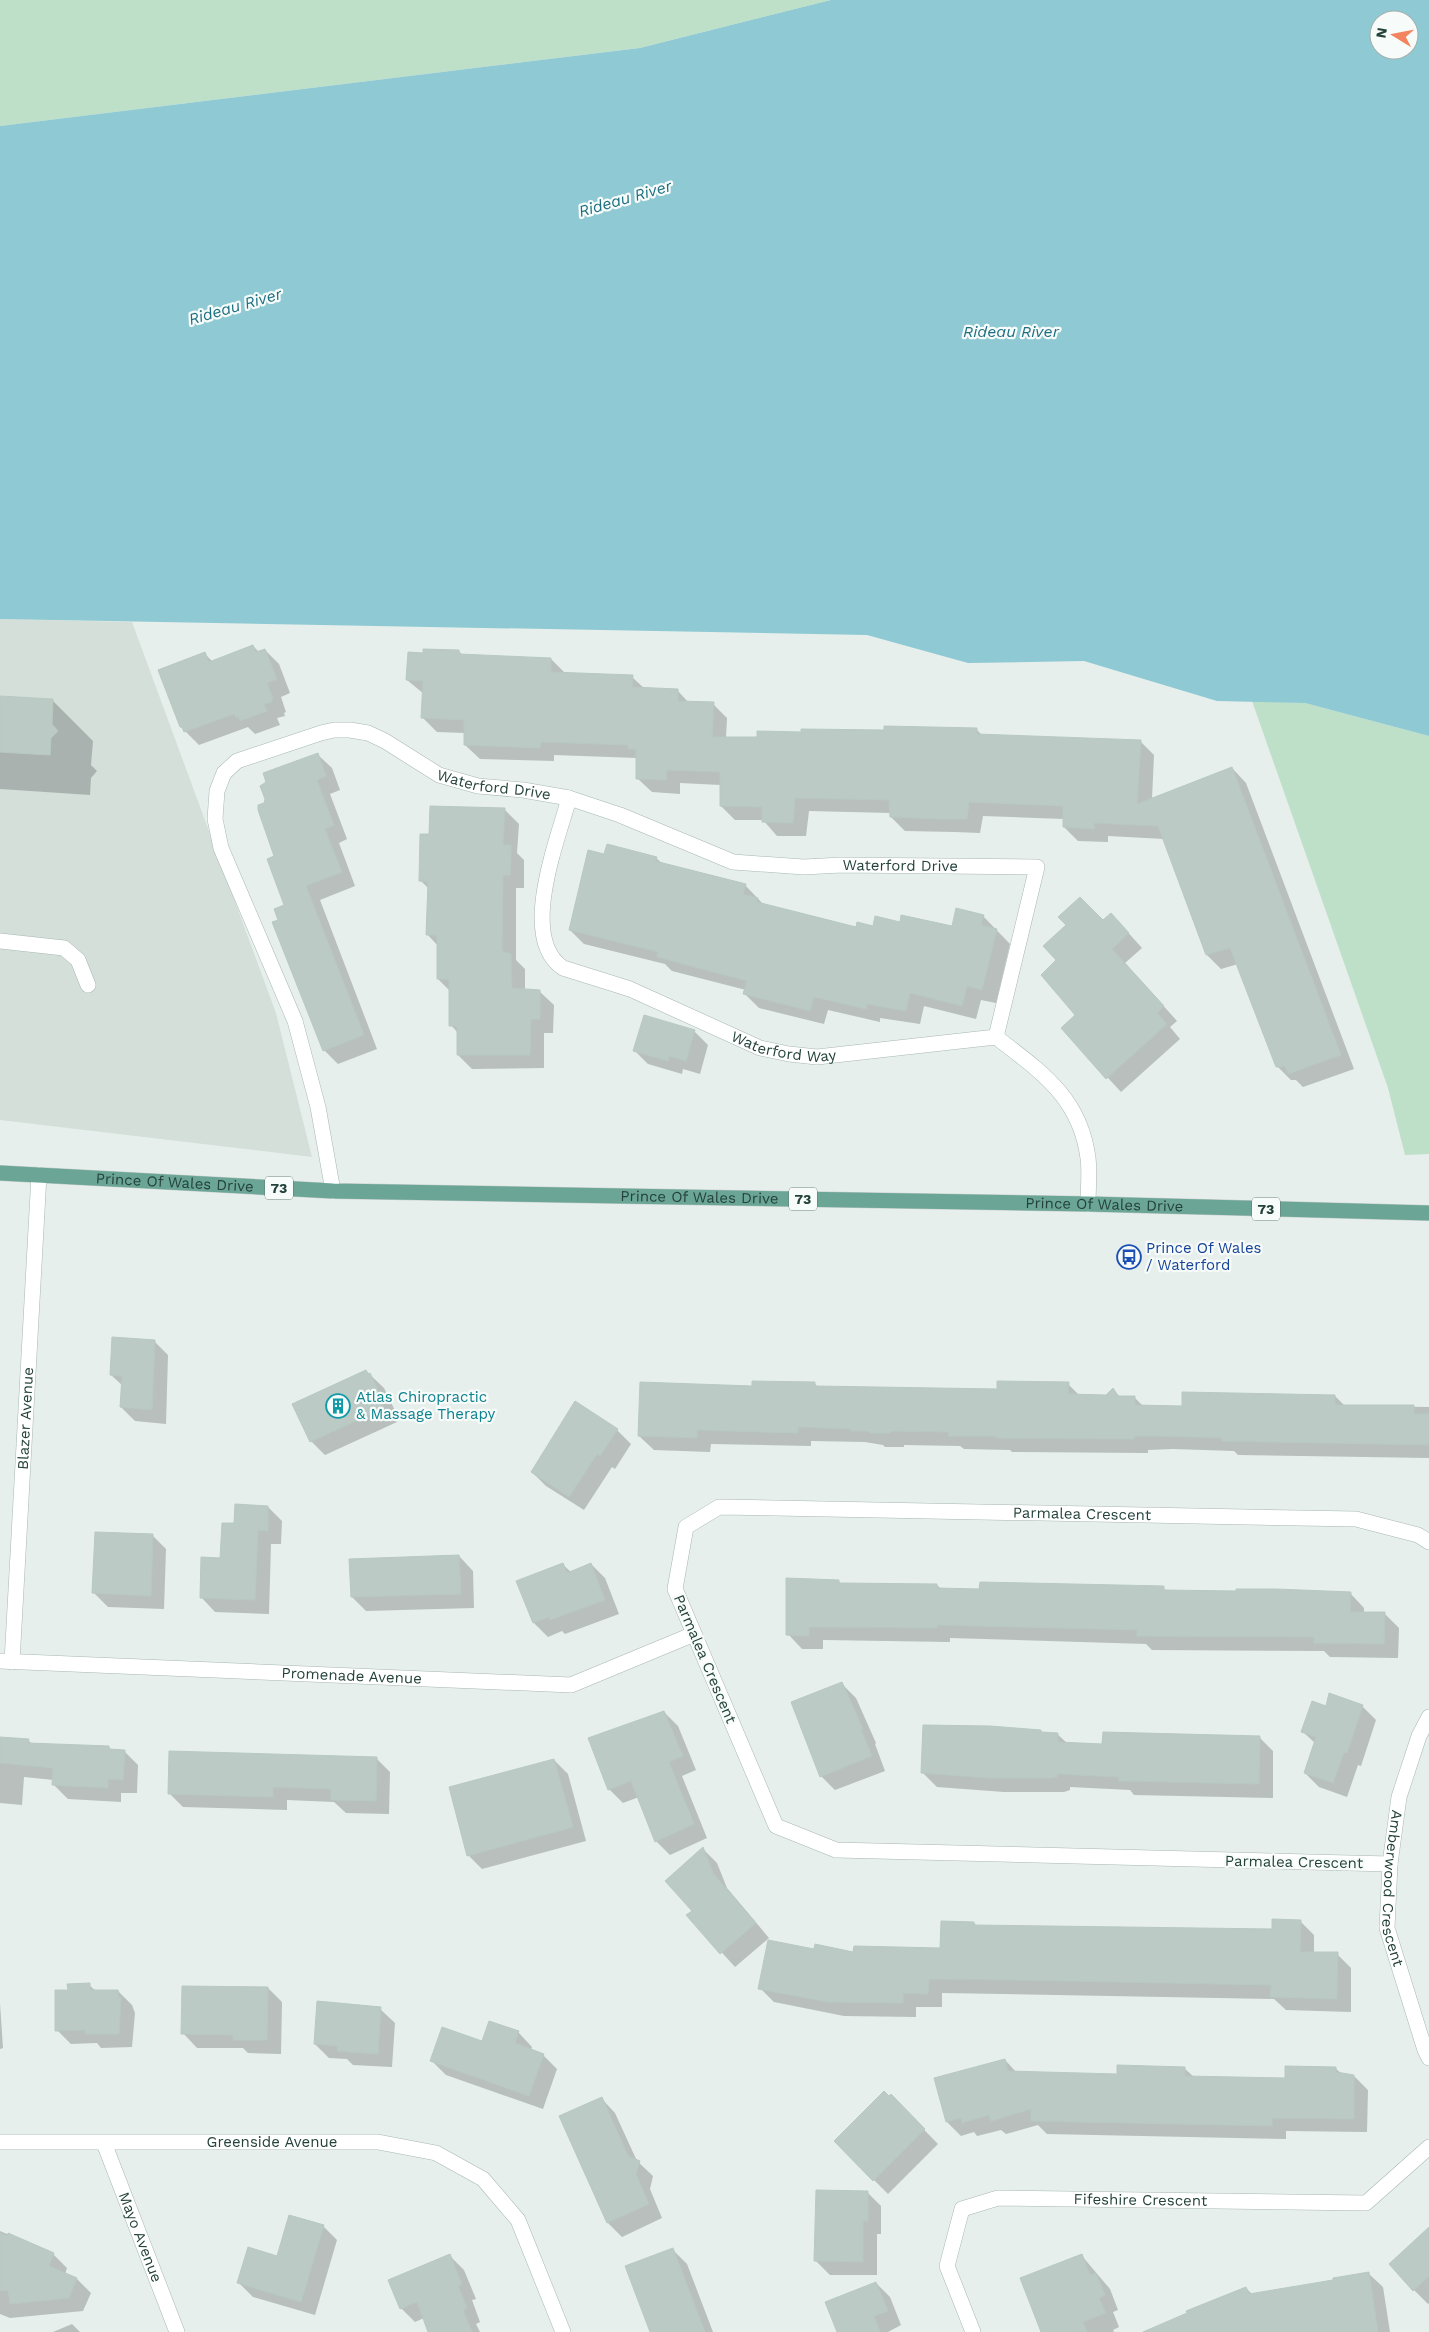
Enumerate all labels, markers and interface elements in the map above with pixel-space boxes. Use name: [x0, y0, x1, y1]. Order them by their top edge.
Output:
north arrow: [1369, 10, 1419, 60]
text: N: [1372, 26, 1390, 39]
water label: Rideau River: [576, 176, 675, 221]
water label: Rideau River: [186, 284, 285, 329]
water label: Rideau River: [963, 322, 1060, 341]
street label: Waterford Drive: [435, 766, 552, 804]
street label: Waterford Drive: [842, 856, 958, 875]
street label: Waterford Way: [728, 1027, 837, 1066]
street label: Prince Of Wales Drive: [95, 1169, 254, 1196]
road number: 73: [265, 1176, 293, 1200]
street label: Prince Of Wales Drive: [620, 1187, 779, 1208]
road number: 73: [789, 1188, 817, 1210]
street label: Prince Of Wales Drive: [1025, 1194, 1184, 1216]
road number: 73: [1252, 1198, 1280, 1220]
place label: Prince Of Wales / Waterford: [1146, 1239, 1262, 1274]
bus stop icon: Prince Of Wales / Waterford: [1116, 1244, 1142, 1270]
street label: Blazer Avenue: [14, 1367, 37, 1470]
place label: Atlas Chiropractic & Massage Therapy: [356, 1388, 496, 1423]
building icon: Atlas Chiropractic & Massage Therapy: [325, 1393, 351, 1419]
street label: Parmalea Crescent: [1013, 1504, 1152, 1524]
street label: Parmalea Crescent: [670, 1592, 741, 1727]
street label: Promenade Avenue: [281, 1664, 422, 1688]
street label: Amberwood Crescent: [1378, 1809, 1408, 1969]
street label: Parmalea Crescent: [1225, 1852, 1364, 1872]
street label: Greenside Avenue: [207, 2133, 337, 2151]
street label: Mayo Avenue: [115, 2190, 166, 2285]
street label: Fifeshire Crescent: [1074, 2190, 1208, 2210]

